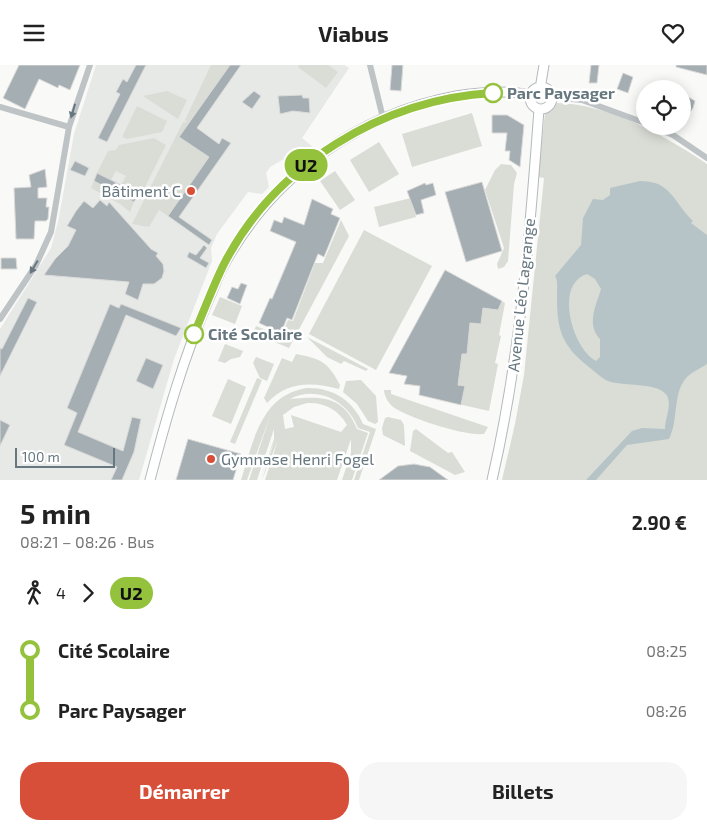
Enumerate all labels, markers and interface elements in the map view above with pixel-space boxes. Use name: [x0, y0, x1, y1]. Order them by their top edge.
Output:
icon: menu: [20, 19, 48, 47]
icon: heart: [659, 19, 687, 47]
text: Viabus: [318, 20, 389, 46]
map controls: [636, 80, 691, 135]
button: locate: [636, 80, 691, 135]
marker: Parc Paysager: [483, 83, 503, 103]
place label: Parc Paysager: [507, 83, 615, 103]
one-way arrow: [69, 103, 77, 118]
line badge: U2: [284, 149, 328, 181]
text: U2: [295, 154, 317, 176]
place label: Bâtiment C: [102, 181, 181, 200]
marker: Bâtiment C: [185, 185, 197, 197]
street label: Avenue Léo Lagrange: [503, 217, 538, 373]
one-way arrow: [29, 261, 38, 274]
marker: Cité Scolaire: [184, 324, 204, 344]
place label: Cité Scolaire: [208, 324, 302, 343]
scale bar: [15, 445, 115, 468]
text: 100 m: [22, 448, 60, 465]
place label: Gymnase Henri Fogel: [221, 449, 374, 468]
marker: Gymnase Henri Fogel: [205, 453, 217, 465]
text: 5 min: [20, 496, 91, 530]
text: 2.90 €: [632, 511, 687, 534]
text: 08:21 – 08:26 · Bus: [20, 532, 154, 551]
icon: walk: [20, 579, 48, 607]
icon: forward: [74, 579, 102, 607]
text: U2: [120, 582, 143, 604]
text: 4: [56, 583, 66, 602]
text: Cité Scolaire: [58, 639, 170, 662]
text: 08:25: [646, 641, 687, 660]
text: Parc Paysager: [58, 699, 186, 722]
text: 08:26: [646, 701, 687, 720]
button: Démarrer: [20, 762, 349, 820]
button: Billets: [359, 762, 687, 820]

